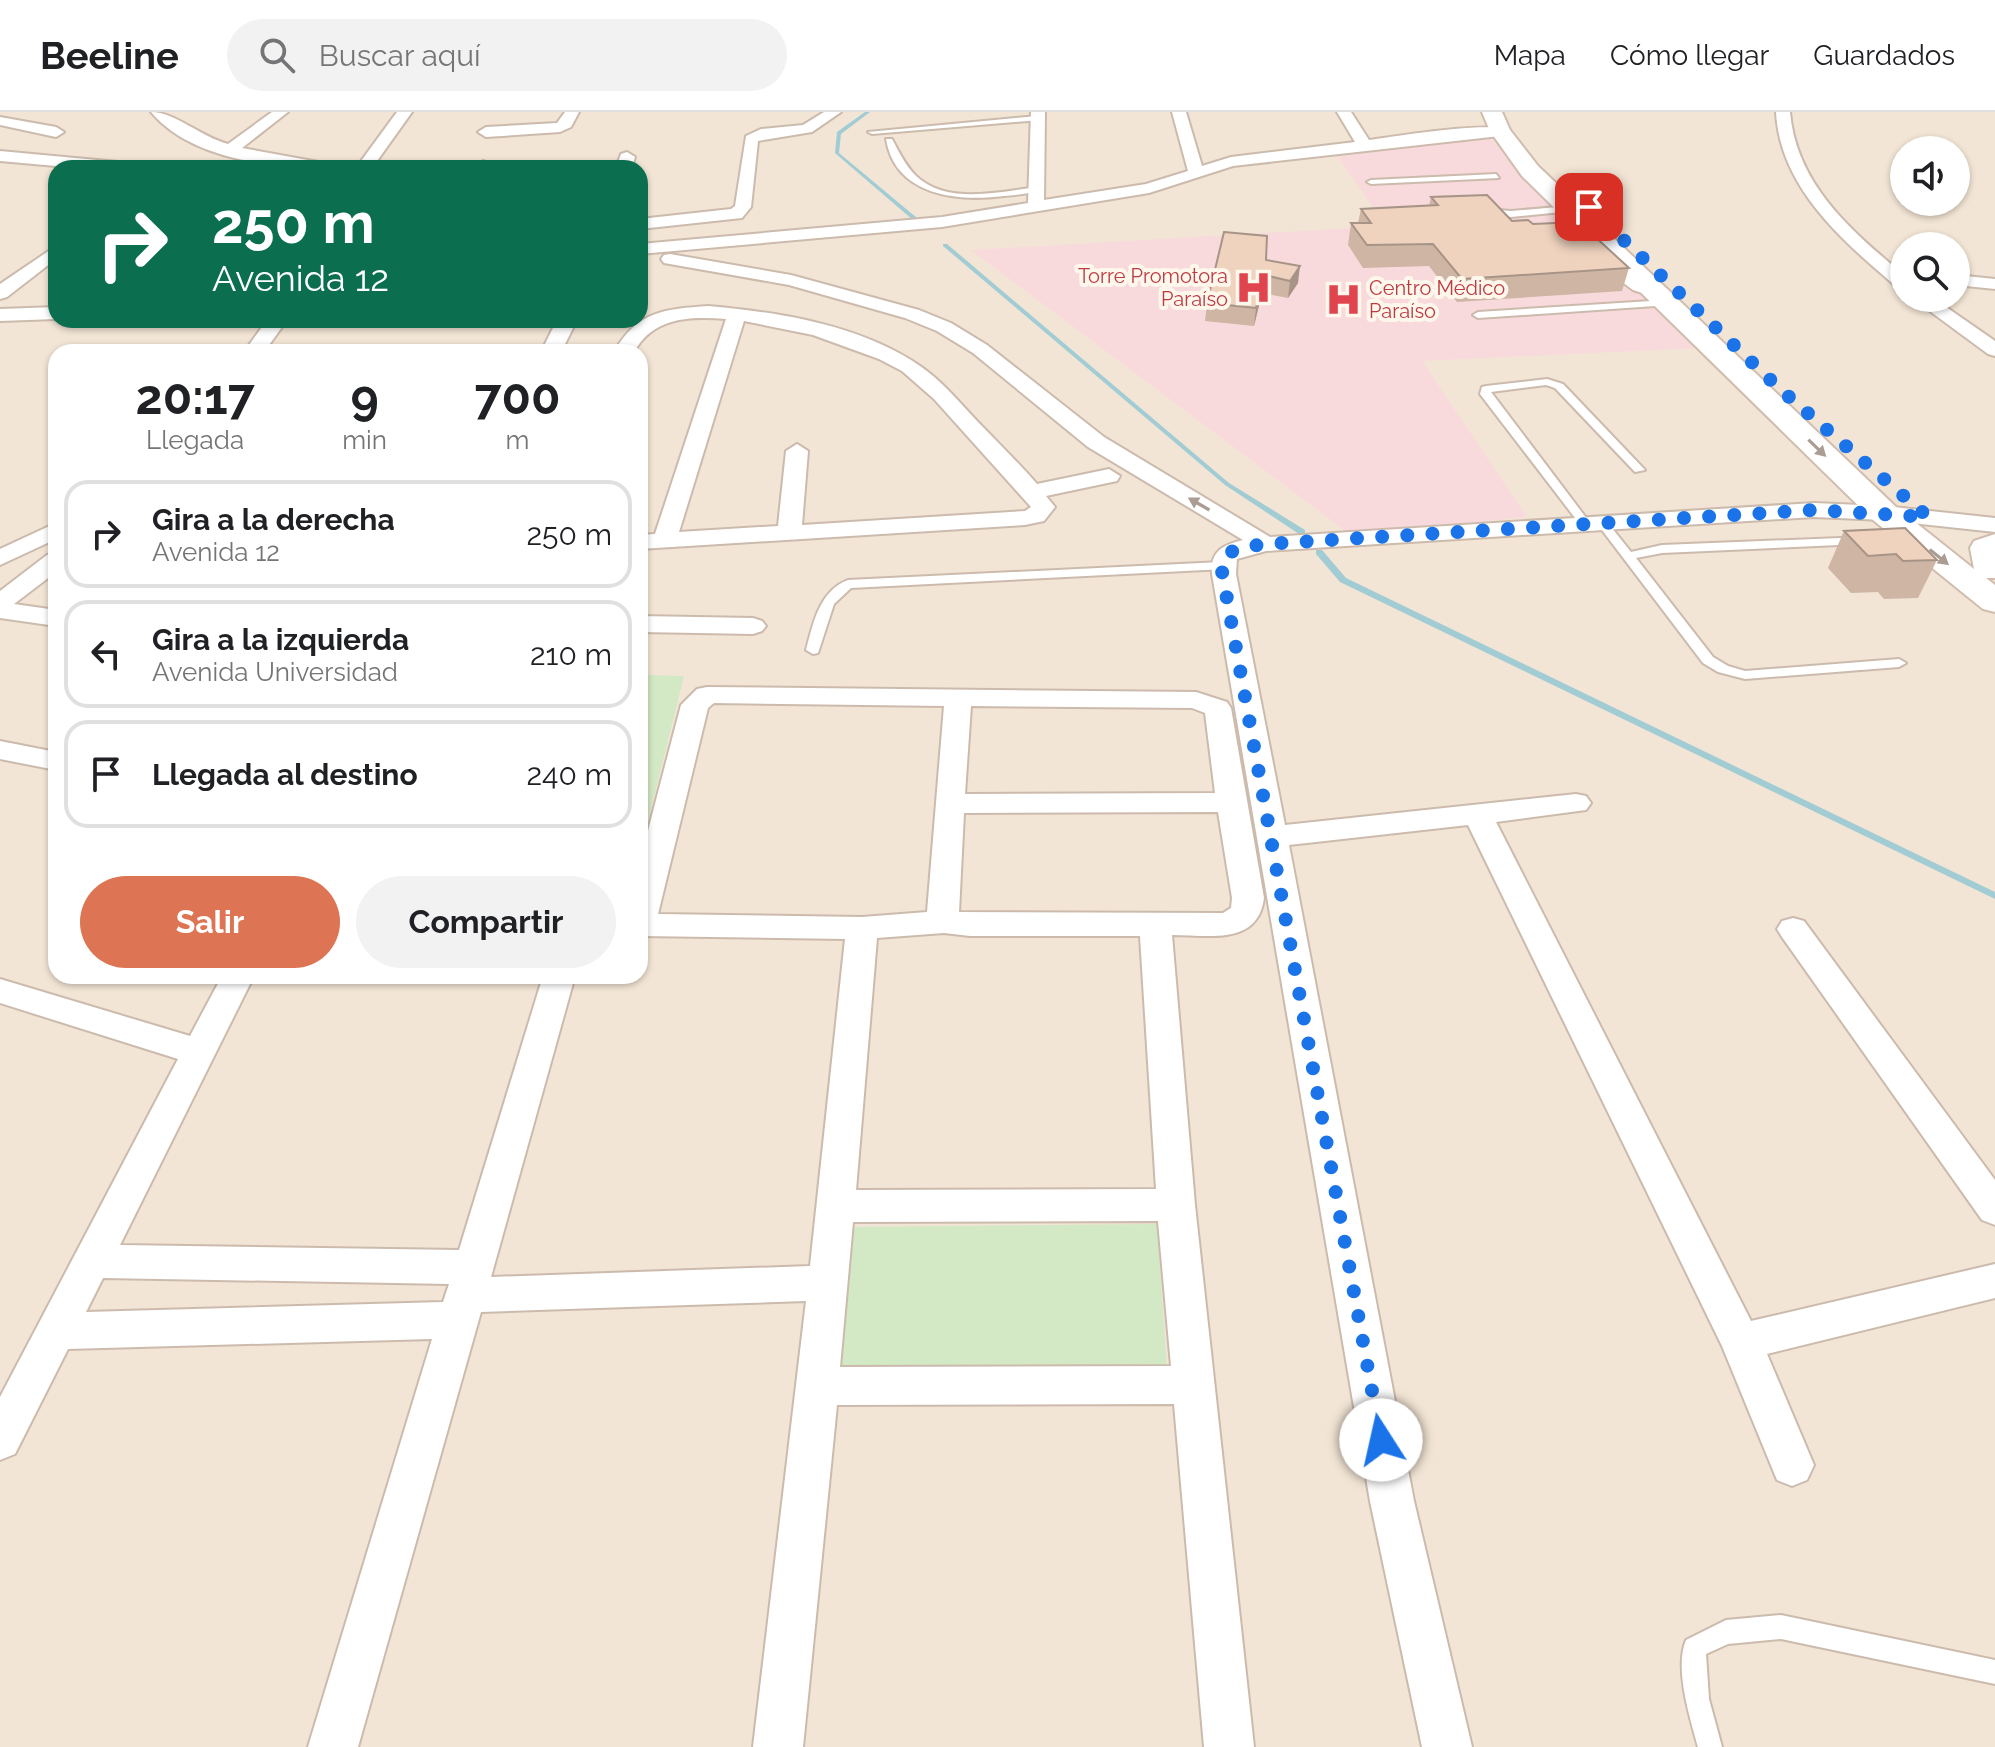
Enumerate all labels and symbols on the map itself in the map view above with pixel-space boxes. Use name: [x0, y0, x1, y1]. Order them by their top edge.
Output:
pin: [1555, 173, 1623, 241]
place label: Torre Promotora Paraíso: [1078, 264, 1228, 311]
hospital icon: Torre Promotora Paraíso: [1235, 269, 1273, 307]
place label: Centro Médico Paraíso: [1369, 276, 1505, 323]
hospital icon: Centro Médico Paraíso: [1324, 280, 1362, 318]
one-way arrow: [1807, 439, 1826, 457]
one-way arrow: [1188, 497, 1211, 511]
one-way arrow: [1929, 549, 1949, 565]
position arrow: [1339, 1398, 1423, 1482]

